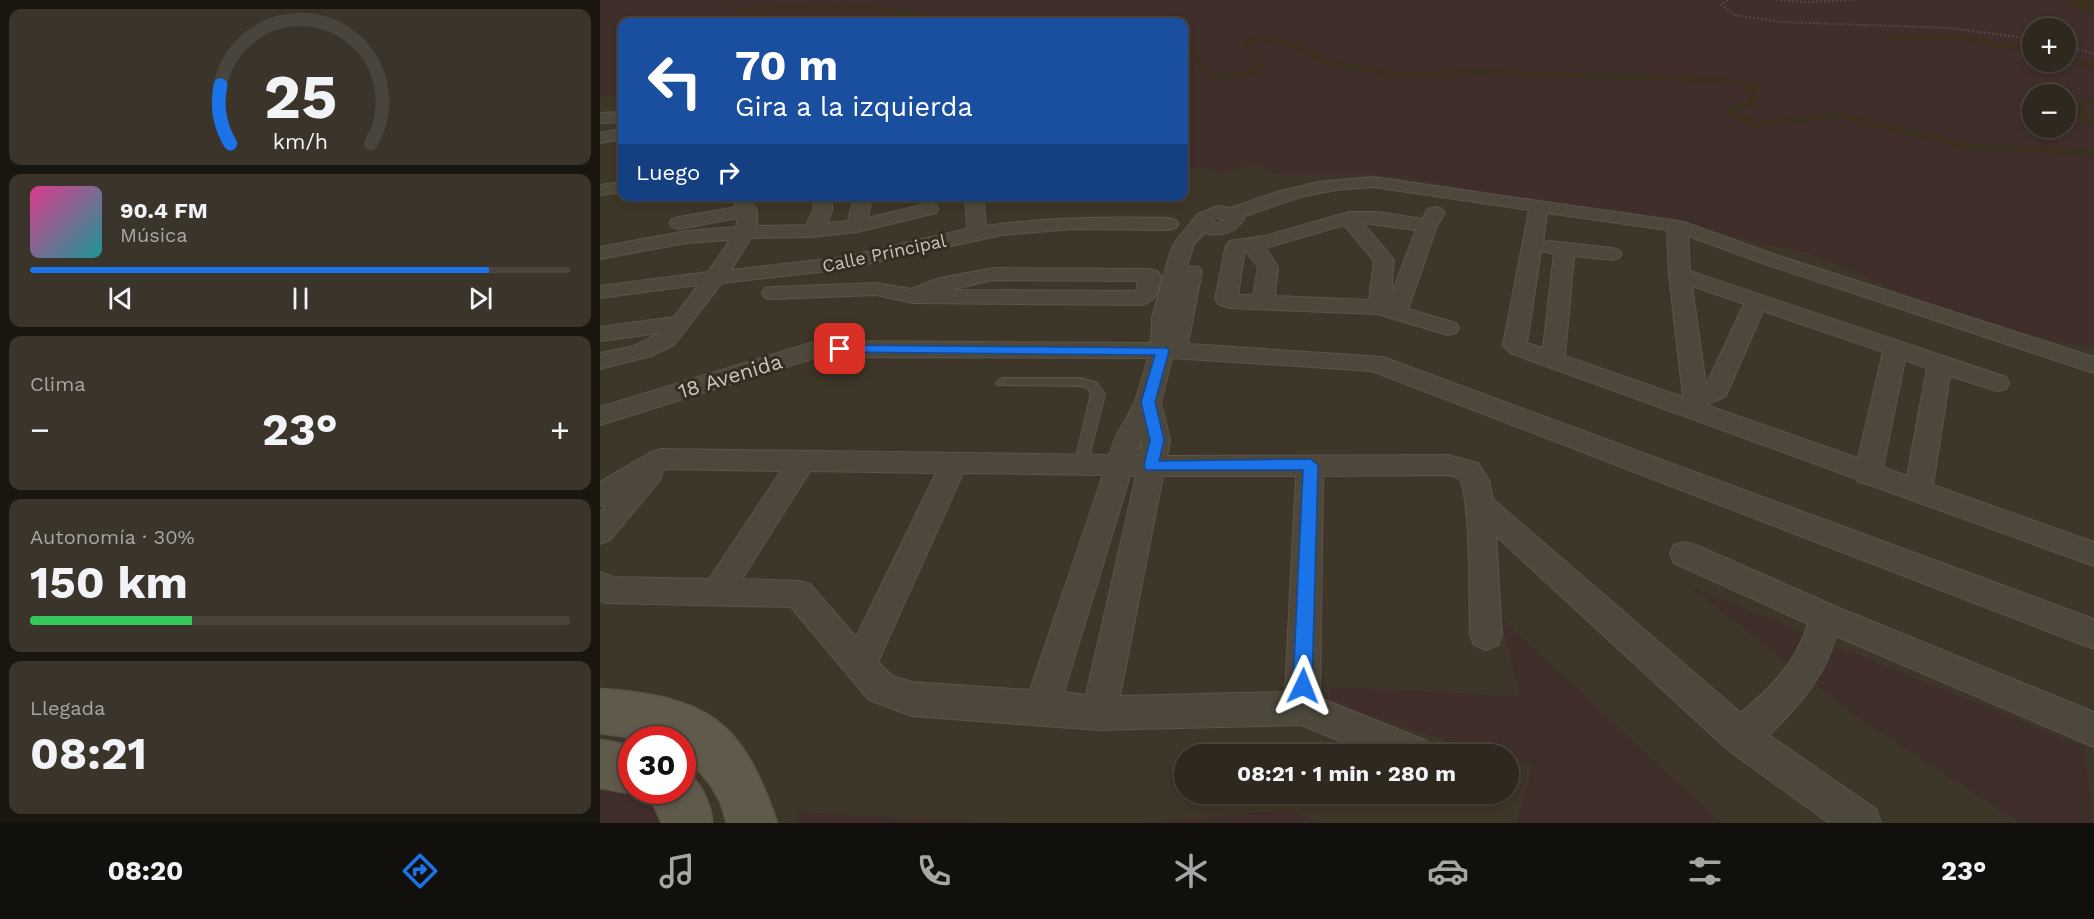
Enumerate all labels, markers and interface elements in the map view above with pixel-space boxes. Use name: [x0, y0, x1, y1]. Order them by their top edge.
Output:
map controls: [2022, 18, 2076, 138]
button: +: [2022, 18, 2076, 72]
text: 70 m: [735, 41, 838, 90]
icon: left: [636, 42, 714, 120]
text: 25: [263, 60, 337, 133]
button: −: [2022, 84, 2076, 138]
text: Gira a la izquierda: [735, 91, 973, 123]
text: km/h: [272, 129, 328, 154]
icon: right: [712, 156, 745, 189]
text: Luego: [636, 160, 700, 185]
text: 90.4 FM: [120, 198, 208, 223]
text: Música: [120, 223, 188, 247]
street label: Calle Principal: [820, 230, 948, 276]
icon: previous: [104, 282, 137, 315]
icon: pause: [284, 282, 317, 315]
icon: next: [464, 282, 497, 315]
pin: [814, 323, 865, 374]
icon: arrive: [823, 332, 856, 365]
street label: 18 Avenida: [675, 348, 785, 404]
text: Clima: [30, 372, 86, 396]
text: 23°: [262, 403, 338, 456]
text: −: [30, 410, 50, 449]
text: +: [550, 410, 570, 449]
text: Autonomía · 30%: [30, 525, 195, 549]
text: 150 km: [30, 556, 188, 609]
position arrow: [1271, 654, 1335, 718]
text: Llegada: [30, 696, 105, 720]
speed limit sign: 30: [618, 726, 696, 804]
text: 08:21: [30, 727, 147, 780]
text: 08:21 · 1 min · 280 m: [1237, 761, 1456, 786]
icon: directions: [399, 850, 441, 892]
icon: music: [656, 850, 698, 892]
icon: phone: [913, 850, 955, 892]
icon: climate: [1170, 850, 1212, 892]
icon: car: [1427, 850, 1469, 892]
icon: filters: [1684, 850, 1726, 892]
text: 08:20: [108, 855, 183, 887]
text: 23°: [1941, 855, 1986, 887]

